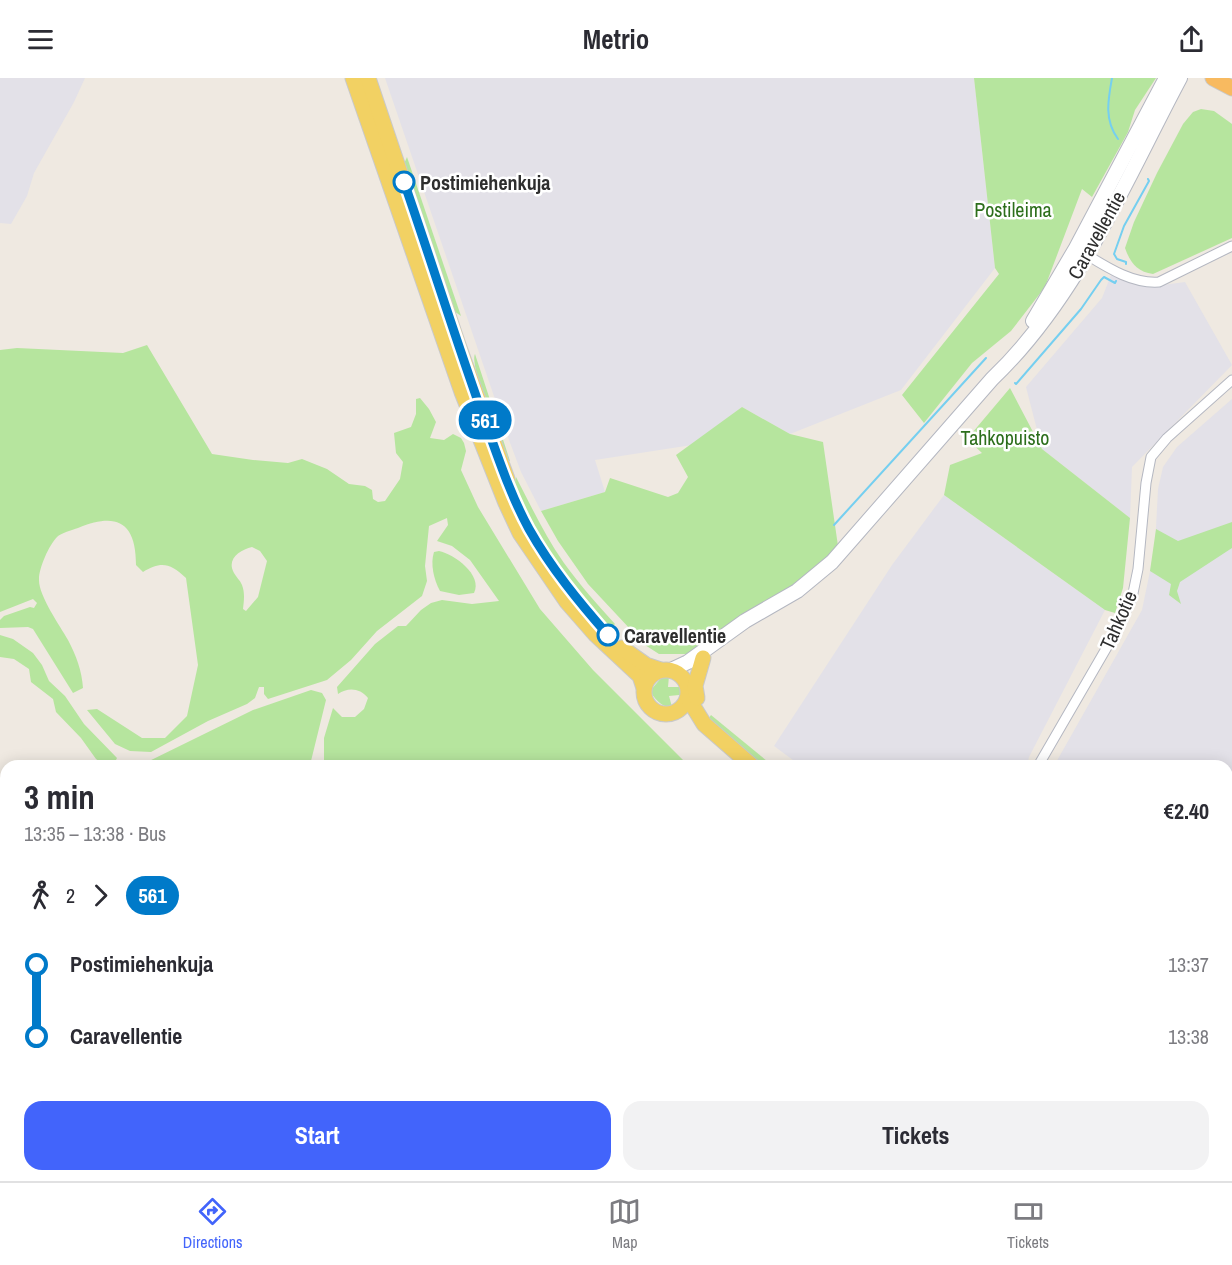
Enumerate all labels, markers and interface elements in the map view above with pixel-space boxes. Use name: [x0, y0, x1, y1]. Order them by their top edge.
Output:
text: Metrio: [583, 21, 649, 57]
icon: menu: [24, 23, 57, 56]
icon: share: [1175, 23, 1208, 56]
place label: Postimiehenkuja: [420, 169, 550, 196]
marker: Postimiehenkuja: [393, 171, 415, 193]
street label: Caravellentie: [1061, 186, 1131, 284]
park label: Postileima: [974, 196, 1052, 223]
line badge: 561: [450, 400, 520, 440]
text: 561: [471, 406, 499, 435]
park label: Tahkopuisto: [961, 424, 1049, 451]
street label: Tahkotie: [1093, 586, 1143, 654]
place label: Caravellentie: [624, 622, 726, 649]
marker: Caravellentie: [597, 624, 619, 646]
text: 3 min: [24, 775, 95, 819]
text: €2.40: [1164, 796, 1209, 826]
text: 13:35 – 13:38 · Bus: [24, 820, 166, 847]
icon: walk: [24, 879, 57, 912]
icon: forward: [84, 879, 117, 912]
text: 561: [138, 881, 167, 910]
text: 2: [66, 882, 75, 909]
text: Postimiehenkuja: [70, 949, 213, 979]
text: 13:37: [1168, 951, 1209, 978]
text: Caravellentie: [70, 1021, 182, 1051]
text: 13:38: [1168, 1023, 1209, 1050]
button: Start: [24, 1101, 611, 1170]
button: Tickets: [623, 1101, 1209, 1170]
tab: Directions: [183, 1195, 243, 1253]
tab: Map: [608, 1195, 641, 1253]
tab: Tickets: [1007, 1195, 1049, 1253]

